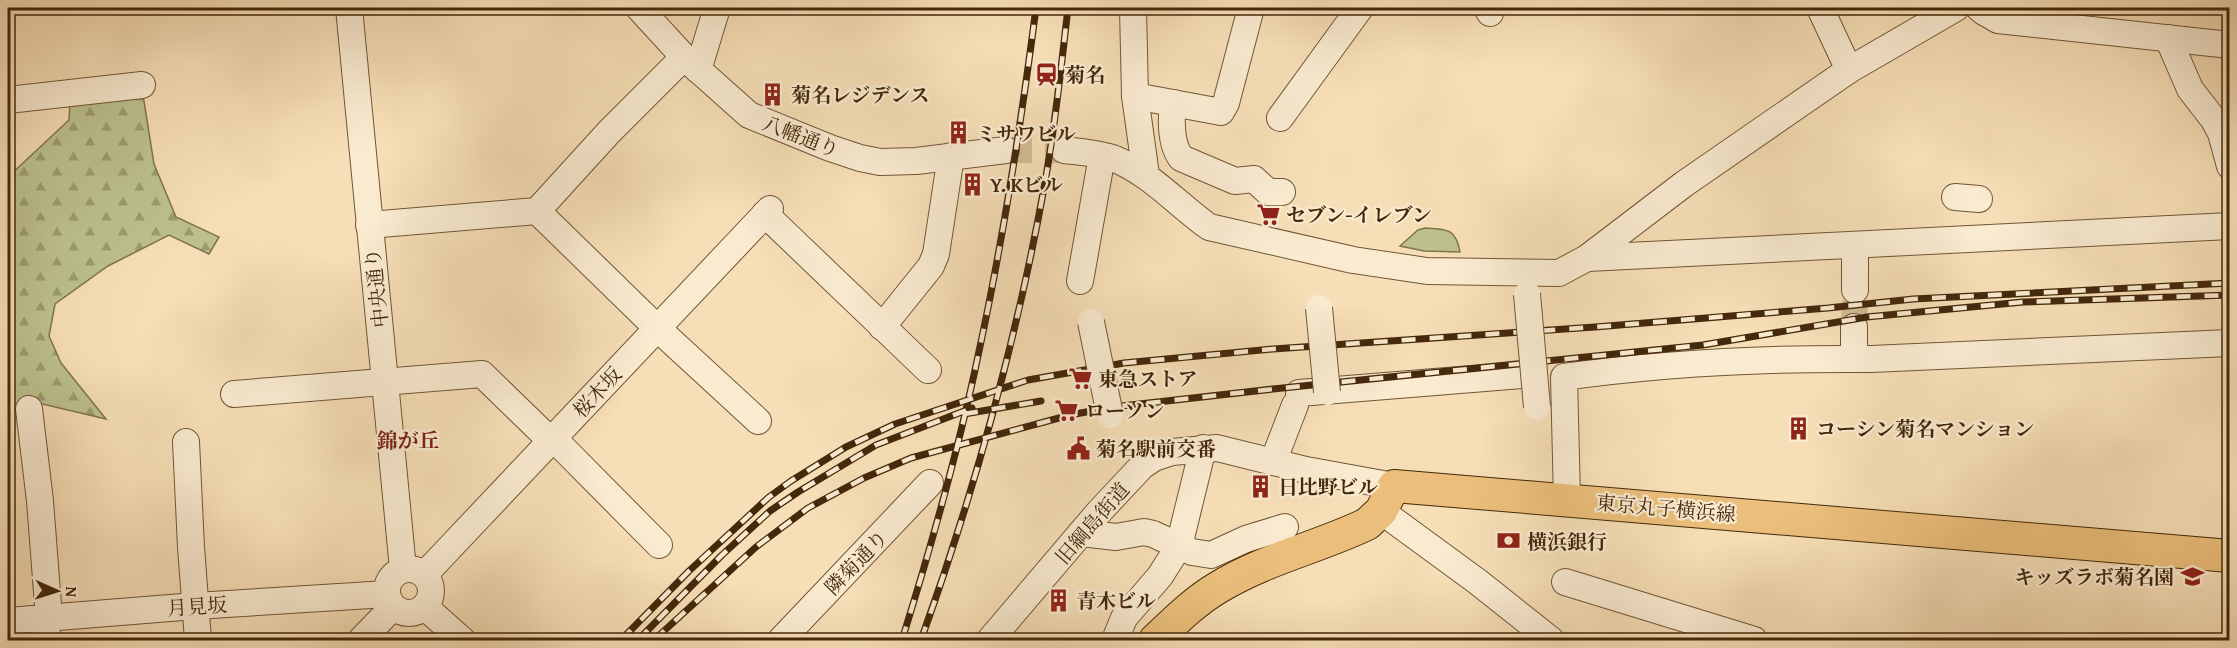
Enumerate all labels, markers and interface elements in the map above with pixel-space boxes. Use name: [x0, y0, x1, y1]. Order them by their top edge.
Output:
place label: 菊名: [1065, 60, 1105, 89]
station icon: 菊名: [1034, 61, 1060, 87]
place label: 菊名レジデンス: [791, 80, 930, 109]
building icon: 菊名レジデンス: [760, 81, 786, 107]
street label: 八幡通り: [758, 108, 844, 164]
place label: ミサワビル: [976, 119, 1076, 148]
building icon: ミサワビル: [945, 120, 971, 146]
place label: Y. Kビル: [990, 170, 1063, 199]
building icon: Y. Kビル: [959, 171, 985, 197]
place label: セブン-イレブン: [1286, 200, 1432, 229]
supermarket icon: セブン-イレブン: [1255, 201, 1281, 227]
street label: 中央通り: [357, 247, 395, 329]
street label: 桜木坂: [566, 360, 628, 424]
place label: 東急ストア: [1098, 364, 1197, 393]
supermarket icon: 東急ストア: [1067, 365, 1093, 391]
place label: ローソン: [1085, 396, 1164, 425]
supermarket icon: ローソン: [1054, 397, 1080, 423]
place label: コーシン菊名マンション: [1816, 414, 2034, 443]
building icon: コーシン菊名マンション: [1785, 415, 1811, 441]
district label: 錦が丘: [377, 425, 440, 456]
place label: 菊名駅前交番: [1096, 434, 1216, 463]
public building icon: 菊名駅前交番: [1065, 435, 1091, 461]
place label: 日比野ビル: [1278, 472, 1378, 501]
building icon: 日比野ビル: [1247, 473, 1273, 499]
street label: 旧綱島街道: [1048, 476, 1136, 570]
street label: 東京丸子横浜線: [1595, 487, 1737, 529]
street label: 隣菊通り: [818, 523, 894, 601]
place label: 横浜銀行: [1527, 527, 1607, 556]
bank icon: 横浜銀行: [1496, 528, 1522, 554]
north arrow: [27, 561, 87, 621]
place label: キッズラボ菊名園: [2014, 562, 2174, 591]
school or university icon: キッズラボ菊名園: [2179, 563, 2205, 589]
text: N: [60, 586, 84, 598]
place label: 青木ビル: [1076, 586, 1156, 615]
building icon: 青木ビル: [1045, 587, 1071, 613]
street label: 月見坂: [166, 589, 228, 623]

